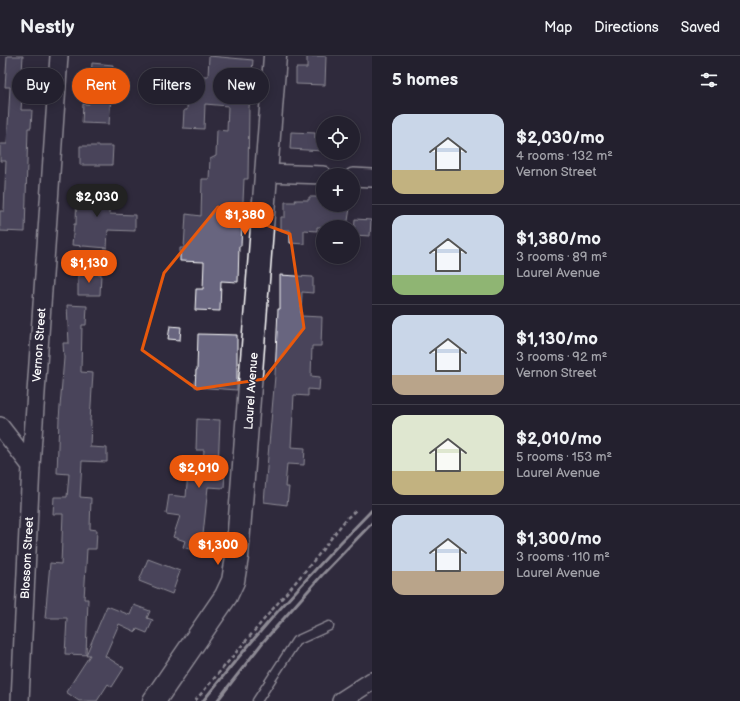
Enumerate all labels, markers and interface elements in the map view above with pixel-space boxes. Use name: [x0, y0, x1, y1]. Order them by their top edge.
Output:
text: Nestly: [20, 16, 74, 39]
text: Map: [544, 19, 572, 36]
text: Directions: [594, 19, 659, 36]
text: Saved: [681, 19, 720, 36]
chip: Buy: [12, 68, 64, 104]
chip: Rent: [72, 68, 130, 104]
chip: Filters: [138, 68, 205, 104]
chip: New: [213, 68, 269, 104]
icon: filters: [698, 69, 720, 91]
text: 5 homes: [392, 70, 458, 90]
map controls: [316, 116, 360, 264]
button: locate: [316, 116, 360, 160]
text: $2,030/mo: [516, 128, 604, 148]
icon: home: [424, 130, 472, 178]
text: 4 rooms · 132 m²: [516, 148, 613, 164]
text: Vernon Street: [516, 164, 596, 180]
button: +: [316, 168, 360, 212]
pin: $2,030: [64, 184, 130, 218]
text: $2,030: [75, 189, 119, 205]
pin: $1,380: [212, 202, 278, 236]
text: $1,380: [225, 207, 265, 223]
button: −: [316, 220, 360, 264]
text: $1,380/mo: [516, 229, 601, 249]
icon: home: [424, 231, 472, 279]
text: 3 rooms · 89 m²: [516, 249, 607, 265]
pin: $1,130: [56, 250, 122, 284]
text: $1,130: [70, 255, 108, 271]
text: Laurel Avenue: [516, 265, 600, 281]
street label: Vernon Street: [29, 307, 50, 383]
text: $1,130/mo: [516, 329, 598, 349]
icon: home: [424, 331, 472, 379]
text: 3 rooms · 92 m²: [516, 349, 607, 365]
street label: Laurel Avenue: [241, 352, 262, 430]
text: Vernon Street: [516, 365, 596, 381]
text: $2,010/mo: [516, 429, 602, 449]
icon: home: [424, 431, 472, 479]
text: 5 rooms · 153 m²: [516, 449, 612, 465]
pin: $2,010: [166, 455, 232, 489]
text: $2,010: [179, 460, 219, 476]
text: Laurel Avenue: [516, 465, 600, 481]
street label: Blossom Street: [18, 516, 37, 599]
text: $1,300/mo: [516, 529, 601, 549]
icon: home: [424, 531, 472, 579]
pin: $1,300: [185, 532, 251, 566]
text: $1,300: [198, 537, 238, 553]
text: 3 rooms · 110 m²: [516, 549, 610, 565]
text: Laurel Avenue: [516, 565, 600, 581]

